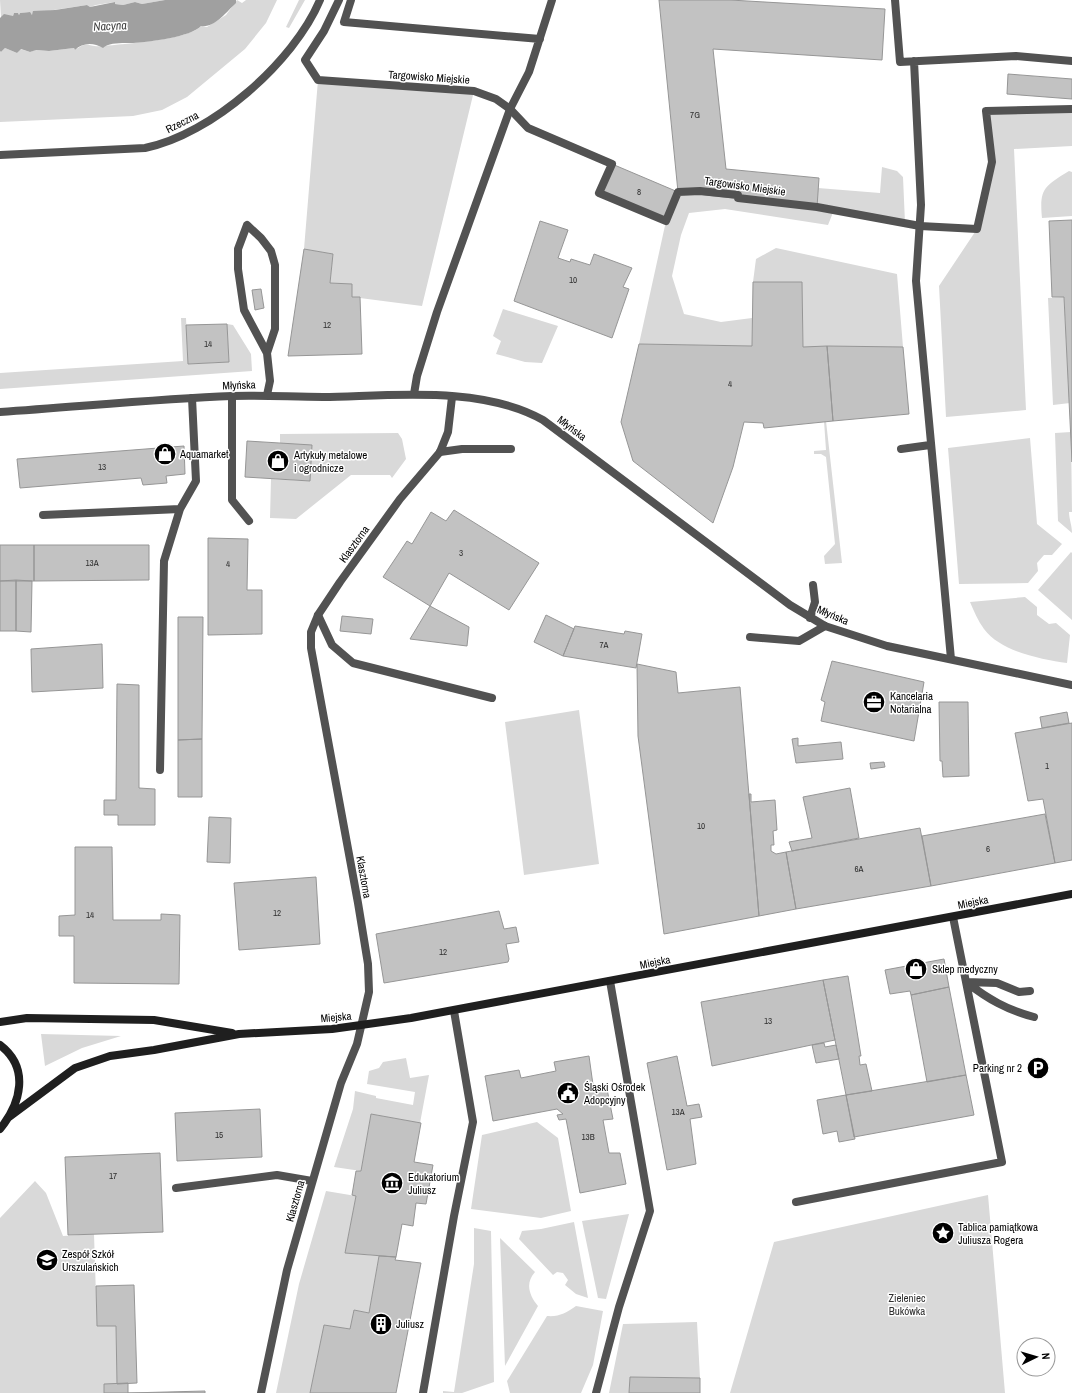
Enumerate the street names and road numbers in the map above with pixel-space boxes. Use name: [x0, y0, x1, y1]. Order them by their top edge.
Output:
street label: Targowisko Miejskie: [388, 67, 470, 87]
street label: Rzeczna: [163, 108, 201, 136]
street label: Targowisko Miejskie: [703, 173, 787, 199]
street label: Młyńska: [222, 377, 256, 393]
street label: Młyńska: [555, 412, 589, 444]
street label: Klasztorna: [336, 523, 372, 565]
street label: Młyńska: [815, 602, 851, 628]
street label: Klasztorna: [353, 855, 375, 899]
street label: Miejska: [956, 892, 990, 912]
street label: Miejska: [638, 952, 672, 972]
street label: Miejska: [320, 1009, 352, 1025]
street label: Klasztorna: [282, 1179, 308, 1223]

